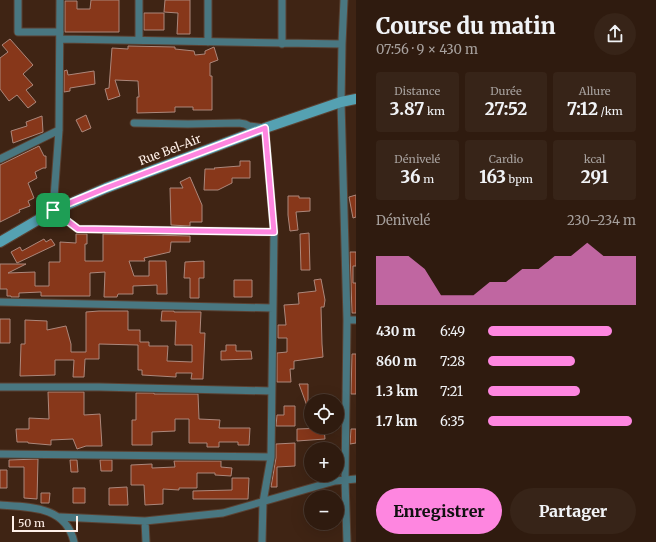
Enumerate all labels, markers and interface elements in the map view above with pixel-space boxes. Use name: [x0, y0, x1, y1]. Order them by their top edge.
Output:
text: Course du matin: [376, 12, 556, 40]
button: share: [594, 13, 636, 55]
text: 07:56 · 9 × 430 m: [376, 41, 478, 58]
text: Distance: [394, 84, 440, 98]
text: Durée: [490, 84, 522, 98]
text: Allure: [579, 84, 611, 98]
text: 3.87: [390, 98, 424, 120]
text: 27:52: [485, 98, 527, 120]
text: 7:12: [567, 98, 598, 120]
text: km: [424, 104, 445, 118]
text: /km: [598, 104, 623, 118]
street label: Rue Bel-Air: [136, 131, 204, 168]
text: Dénivelé: [394, 152, 440, 166]
text: Cardio: [489, 152, 523, 166]
text: kcal: [584, 152, 605, 166]
text: 36: [401, 166, 421, 188]
text: 163: [479, 166, 506, 188]
text: 291: [581, 166, 608, 188]
text: m: [421, 172, 434, 186]
text: bpm: [506, 172, 533, 186]
pin: [36, 193, 70, 227]
icon: arrive: [42, 199, 64, 221]
text: Dénivelé: [376, 212, 430, 229]
text: 230–234 m: [567, 212, 636, 229]
text: 430 m: [376, 323, 416, 340]
text: 6:49: [440, 323, 465, 340]
text: 860 m: [376, 353, 417, 370]
text: 7:28: [440, 353, 465, 370]
text: 1.3 km: [376, 383, 418, 400]
text: 7:21: [440, 383, 463, 400]
map controls: [304, 394, 344, 530]
button: locate: [304, 394, 344, 434]
text: 1.7 km: [376, 413, 417, 430]
text: 6:35: [440, 413, 465, 430]
button: +: [304, 442, 344, 482]
button: Enregistrer: [376, 488, 502, 534]
button: Partager: [510, 488, 636, 534]
button: −: [304, 490, 344, 530]
scale bar: [12, 514, 78, 533]
text: 50 m: [18, 516, 45, 530]

